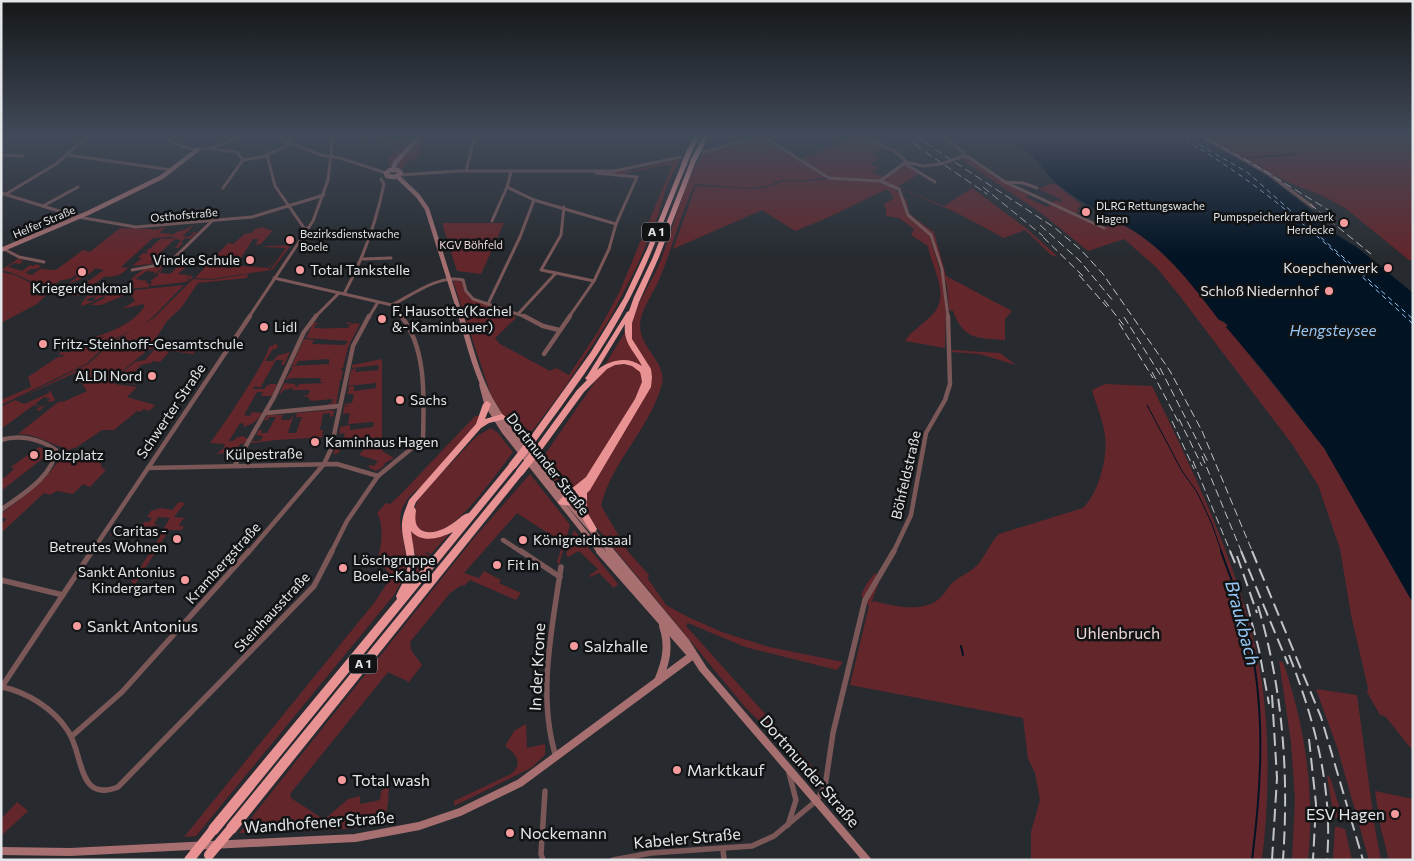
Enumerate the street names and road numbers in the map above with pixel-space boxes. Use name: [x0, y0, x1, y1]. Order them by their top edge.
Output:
street label: Helfer Straße: [11, 202, 77, 241]
street label: Osthofstraße: [150, 205, 218, 224]
road number: A 1: [642, 222, 670, 242]
street label: Schwerter Straße: [133, 360, 209, 461]
street label: Dortmunder Straße: [503, 409, 593, 518]
street label: Böhfeldstraße: [887, 429, 924, 521]
street label: Külpestraße: [225, 444, 303, 463]
street label: Krambergstraße: [182, 518, 264, 607]
street label: Steinhausstraße: [230, 568, 313, 655]
street label: In der Krone: [525, 623, 548, 711]
road number: A 1: [349, 654, 377, 674]
street label: Dortmunder Straße: [757, 711, 864, 830]
street label: Wandhofener Straße: [243, 807, 395, 836]
street label: Kabeler Straße: [633, 823, 741, 852]

